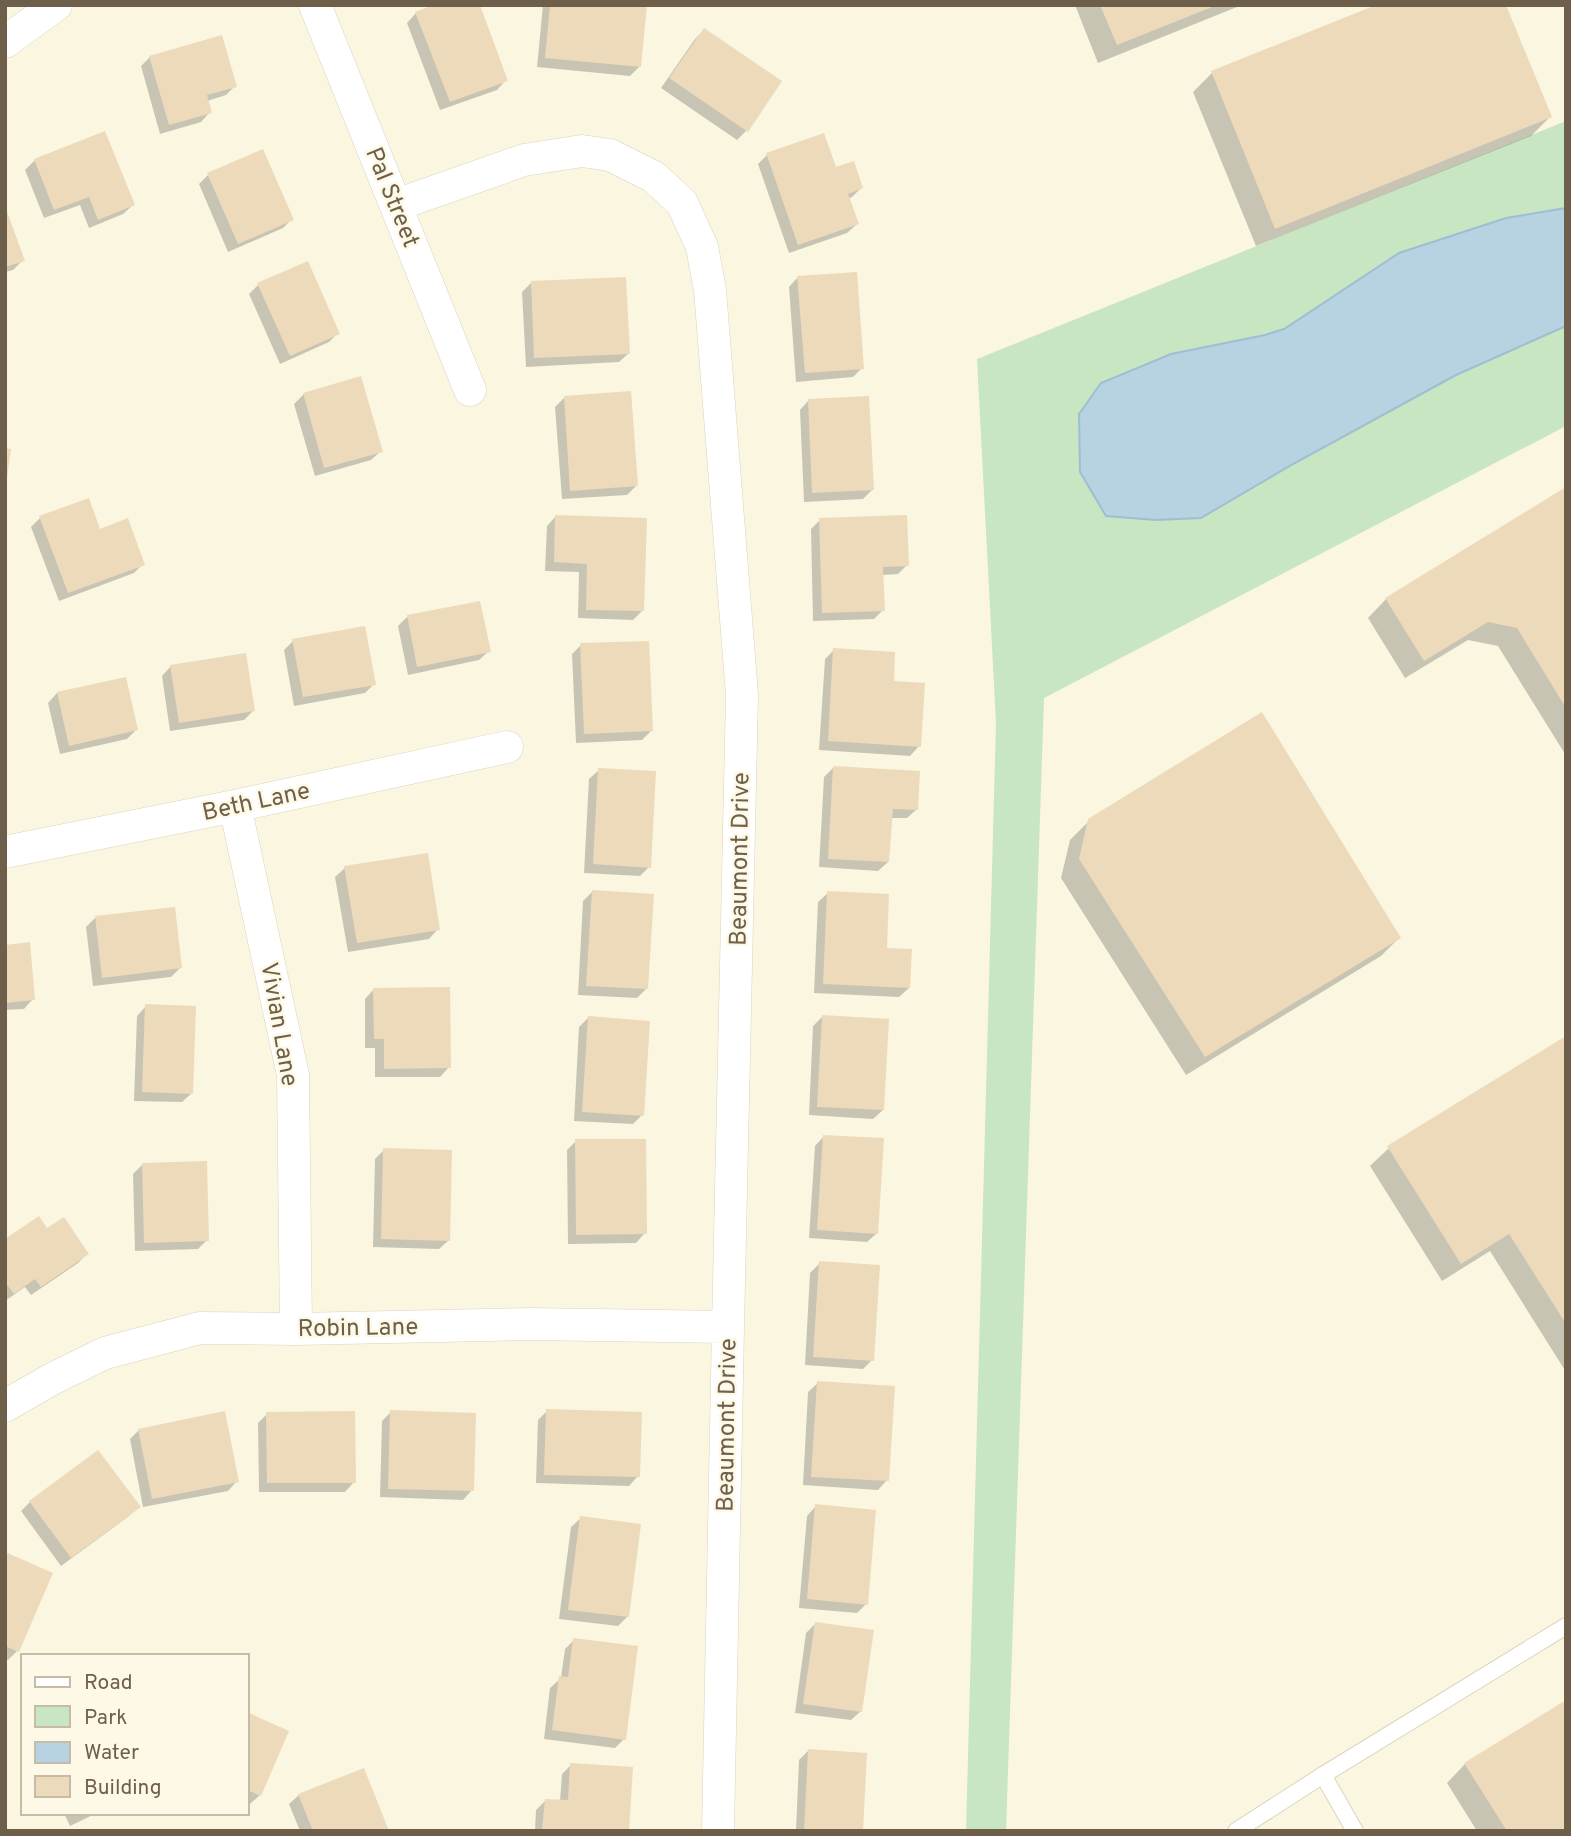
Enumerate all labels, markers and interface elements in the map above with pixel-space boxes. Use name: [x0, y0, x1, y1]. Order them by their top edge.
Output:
street label: Pal Street: [358, 143, 425, 252]
street label: Beaumont Drive: [724, 772, 758, 946]
street label: Beth Lane: [200, 777, 313, 829]
street label: Vivian Lane: [252, 960, 304, 1089]
street label: Robin Lane: [297, 1313, 419, 1345]
street label: Beaumont Drive: [711, 1338, 745, 1512]
legend: [21, 1654, 248, 1815]
text: Road: [84, 1670, 133, 1697]
text: Park: [84, 1705, 127, 1732]
text: Water: [84, 1740, 139, 1767]
text: Building: [84, 1775, 162, 1802]

